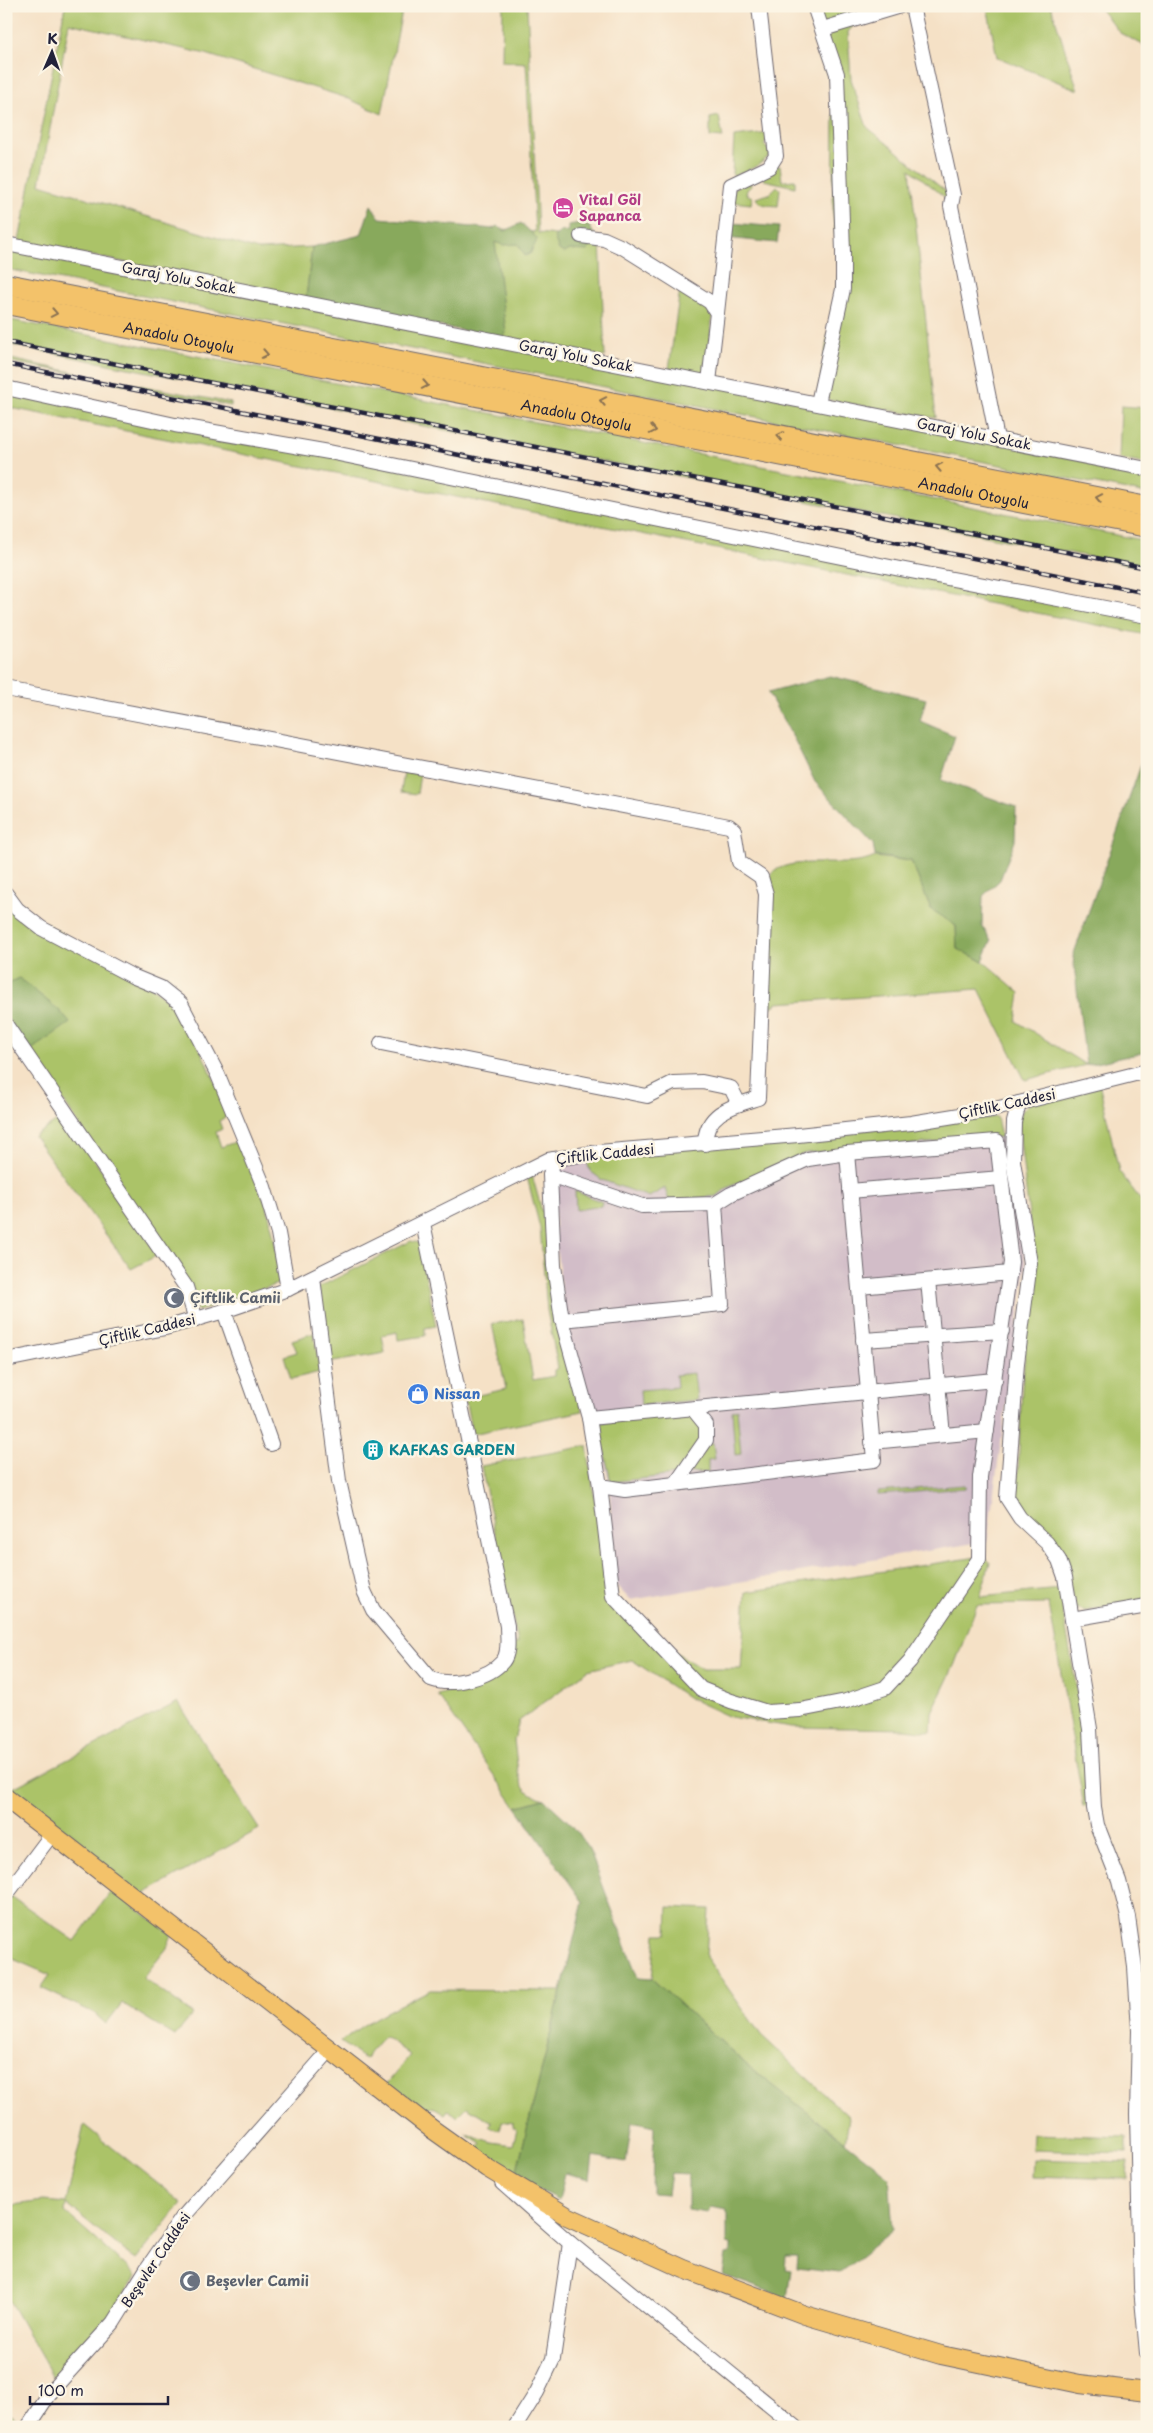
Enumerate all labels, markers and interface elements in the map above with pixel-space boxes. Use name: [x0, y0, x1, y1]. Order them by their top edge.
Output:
north arrow: [28, 28, 78, 78]
text: K: [47, 28, 58, 49]
place label: Vital Göl Sapanca: [579, 189, 642, 226]
hotel icon: Vital Göl Sapanca: [551, 196, 575, 220]
street label: Garaj Yolu Sokak: [120, 256, 238, 299]
one-way arrow: [50, 308, 59, 318]
street label: Anadolu Otoyolu: [122, 316, 236, 358]
street label: Garaj Yolu Sokak: [517, 334, 635, 377]
one-way arrow: [261, 349, 270, 359]
one-way arrow: [420, 380, 429, 390]
street label: Anadolu Otoyolu: [519, 394, 633, 436]
one-way arrow: [599, 396, 608, 407]
street label: Garaj Yolu Sokak: [915, 412, 1033, 455]
one-way arrow: [648, 424, 657, 435]
one-way arrow: [776, 431, 784, 441]
one-way arrow: [935, 462, 944, 472]
street label: Anadolu Otoyolu: [917, 472, 1031, 514]
one-way arrow: [1094, 493, 1103, 504]
street label: Çiftlik Caddesi: [956, 1083, 1057, 1124]
street label: Çiftlik Caddesi: [555, 1138, 655, 1169]
mosque icon: Çiftlik Camii: [162, 1286, 186, 1310]
place label: Çiftlik Camii: [190, 1287, 281, 1308]
street label: Çiftlik Caddesi: [96, 1308, 197, 1351]
shop icon: Nissan: [406, 1382, 430, 1406]
place label: Nissan: [434, 1383, 480, 1404]
building icon: KAFKAS GARDEN: [361, 1438, 385, 1462]
place label: KAFKAS GARDEN: [389, 1439, 515, 1460]
street label: Beşevler Caddesi: [116, 2208, 195, 2312]
mosque icon: Beşevler Camii: [178, 2269, 202, 2293]
place label: Beşevler Camii: [206, 2270, 309, 2291]
scale bar: [30, 2373, 168, 2405]
text: 100 m: [38, 2378, 84, 2401]

